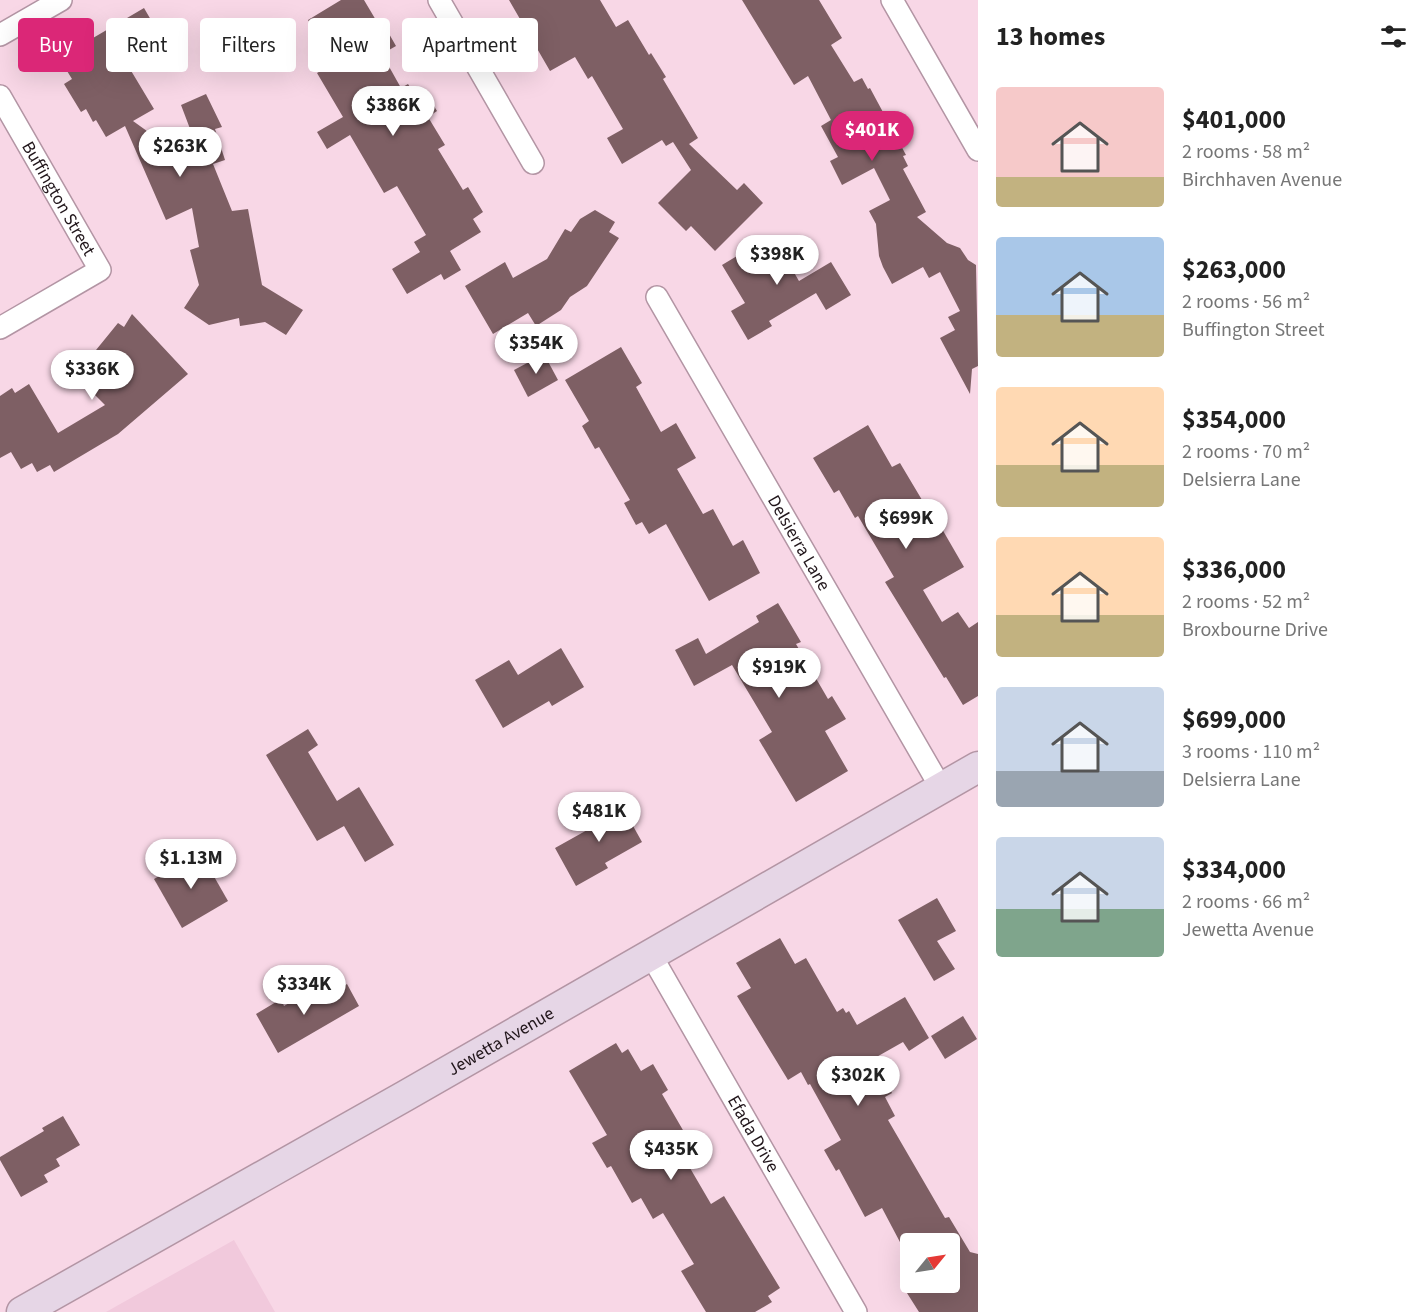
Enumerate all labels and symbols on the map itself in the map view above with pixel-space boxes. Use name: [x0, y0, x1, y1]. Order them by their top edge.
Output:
pin: $386K: [351, 86, 435, 137]
pin: $401K: [830, 111, 914, 162]
pin: $263K: [138, 127, 222, 178]
street label: Buffington Street: [16, 137, 101, 260]
pin: $398K: [735, 235, 819, 286]
pin: $354K: [494, 324, 578, 375]
pin: $336K: [50, 350, 134, 401]
street label: Delsierra Lane: [761, 491, 836, 596]
pin: $699K: [864, 499, 948, 550]
pin: $919K: [737, 648, 821, 699]
pin: $481K: [557, 792, 641, 843]
pin: $1.13M: [142, 839, 240, 890]
pin: $334K: [262, 965, 346, 1016]
street label: Jewetta Avenue: [443, 1001, 559, 1082]
pin: $302K: [816, 1056, 900, 1107]
street label: Efada Drive: [721, 1091, 785, 1177]
pin: $435K: [629, 1130, 713, 1181]
north arrow: [900, 1233, 960, 1293]

